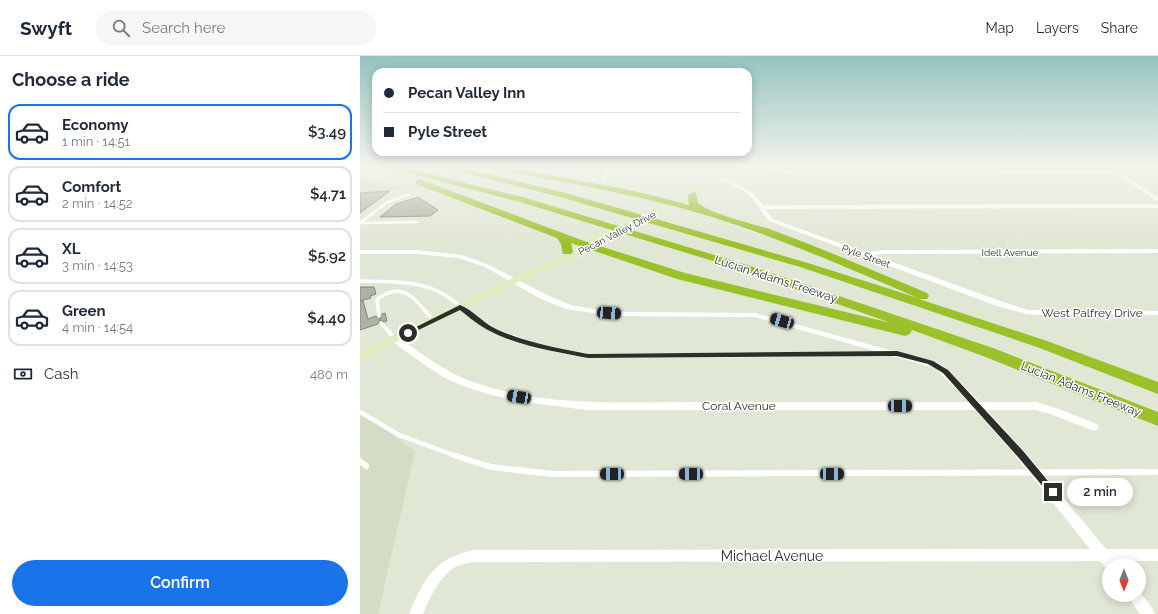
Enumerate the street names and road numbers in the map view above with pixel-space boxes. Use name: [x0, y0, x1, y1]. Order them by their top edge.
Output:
street label: Pecan Valley Drive: [576, 209, 658, 257]
street label: Pyle Street: [840, 242, 892, 270]
street label: Idell Avenue: [982, 247, 1039, 258]
street label: Lucian Adams Freeway: [713, 253, 840, 306]
street label: West Palfrey Drive: [1041, 306, 1143, 320]
street label: Lucian Adams Freeway: [1019, 358, 1144, 420]
street label: Coral Avenue: [702, 399, 776, 413]
street label: Michael Avenue: [721, 548, 823, 564]

